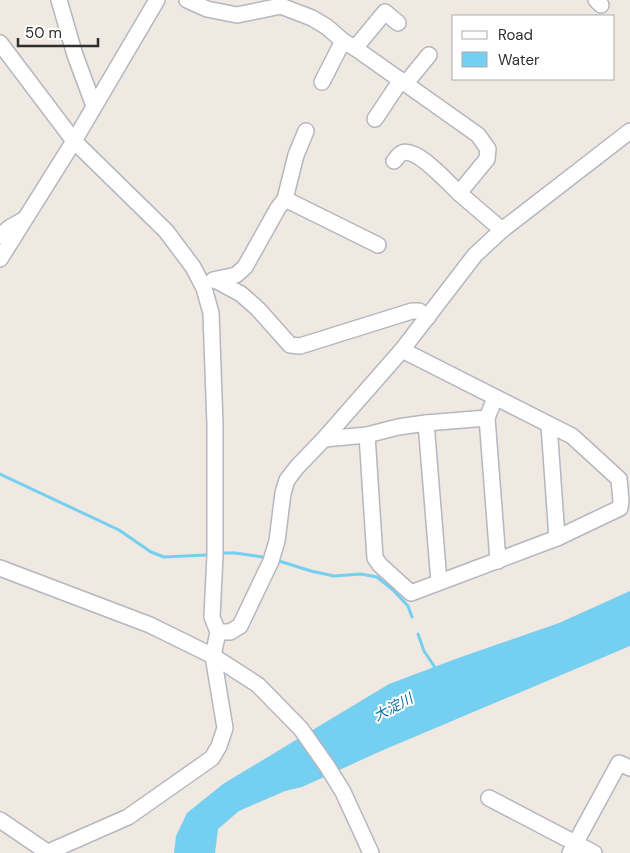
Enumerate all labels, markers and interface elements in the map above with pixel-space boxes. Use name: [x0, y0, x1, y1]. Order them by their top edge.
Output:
scale bar: [18, 15, 98, 47]
legend: [452, 15, 615, 80]
text: 50 m: [25, 23, 62, 43]
text: Road: [498, 25, 533, 45]
text: Water: [498, 50, 540, 70]
water label: 大淀川: [370, 688, 418, 725]

